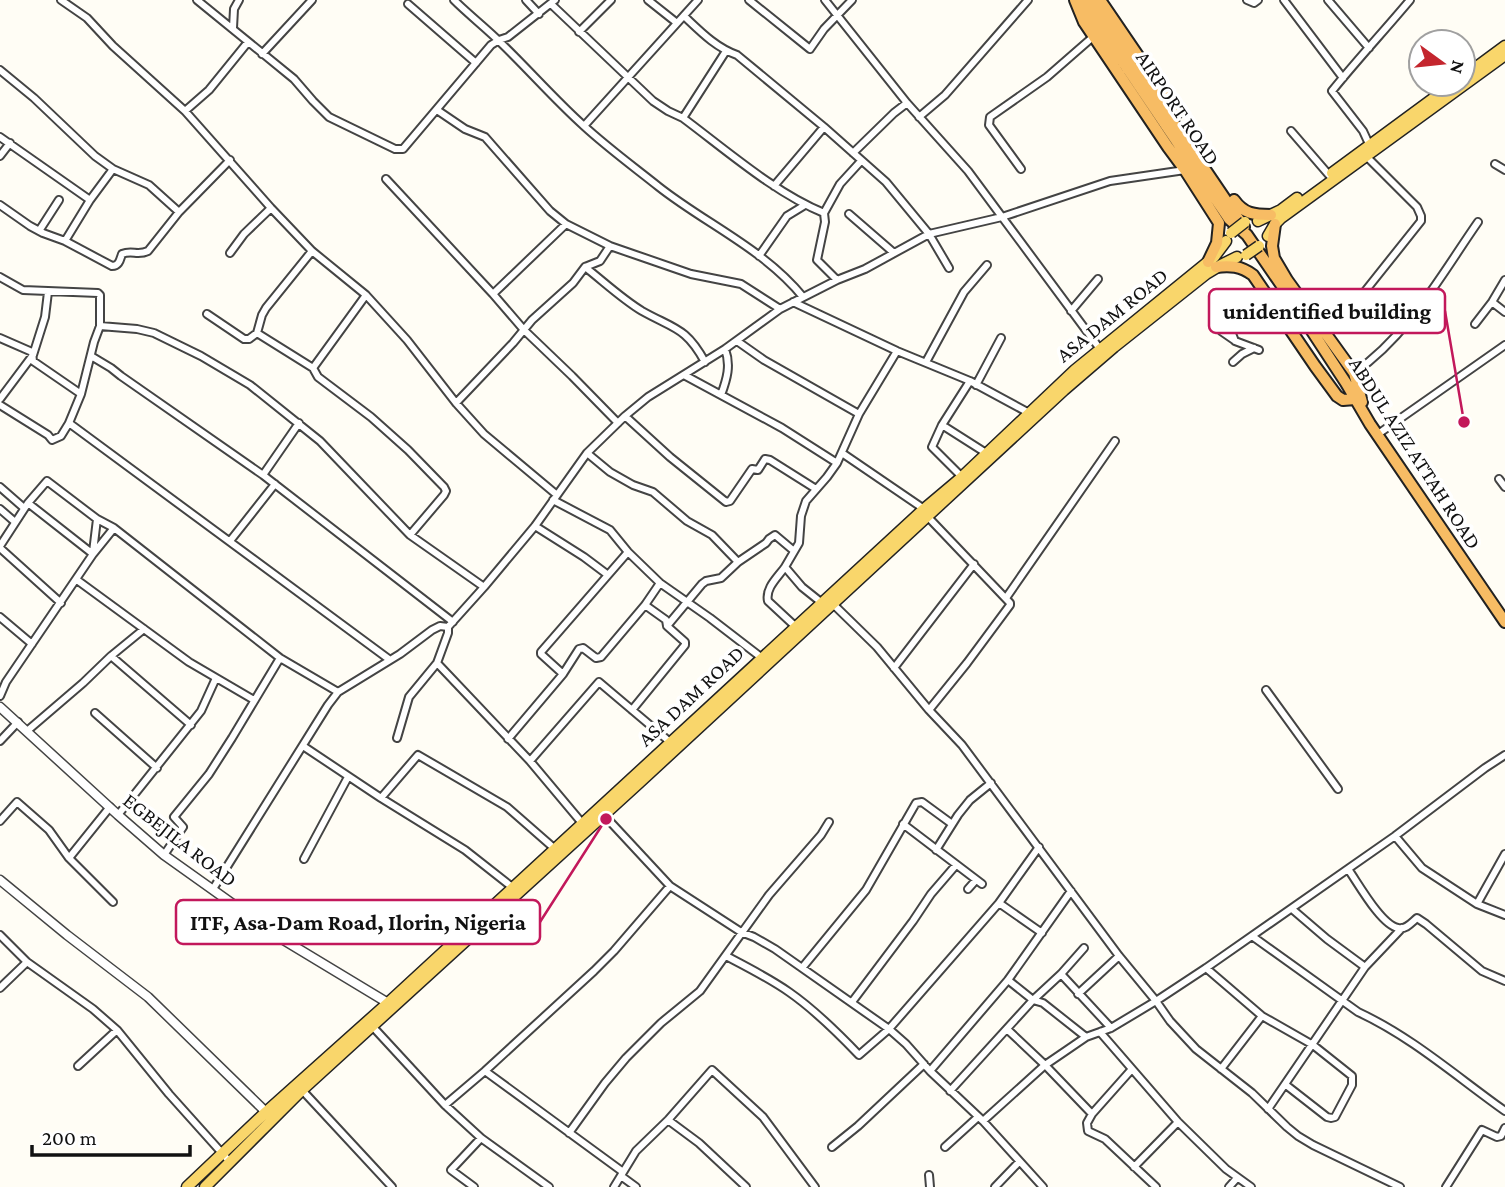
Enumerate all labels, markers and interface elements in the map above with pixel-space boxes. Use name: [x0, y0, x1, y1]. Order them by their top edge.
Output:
north arrow: [1407, 28, 1477, 98]
street label: AIRPORT ROAD: [1131, 46, 1225, 170]
text: N: [1446, 58, 1470, 76]
street label: ASA DAM ROAD: [1052, 263, 1172, 367]
callout: unidentified building: [1209, 289, 1445, 333]
text: unidentified building: [1223, 298, 1432, 324]
street label: ABDUL AZIZ ATTAH ROAD: [1344, 353, 1486, 553]
street label: ASA DAM ROAD: [633, 641, 749, 751]
street label: EGBEJILA ROAD: [118, 788, 242, 892]
callout: ITF, Asa-Dam Road, Ilorin, Nigeria: [176, 900, 540, 944]
text: ITF, Asa-Dam Road, Ilorin, Nigeria: [190, 909, 527, 935]
scale bar: [32, 1114, 189, 1158]
text: 200 m: [42, 1126, 97, 1150]

